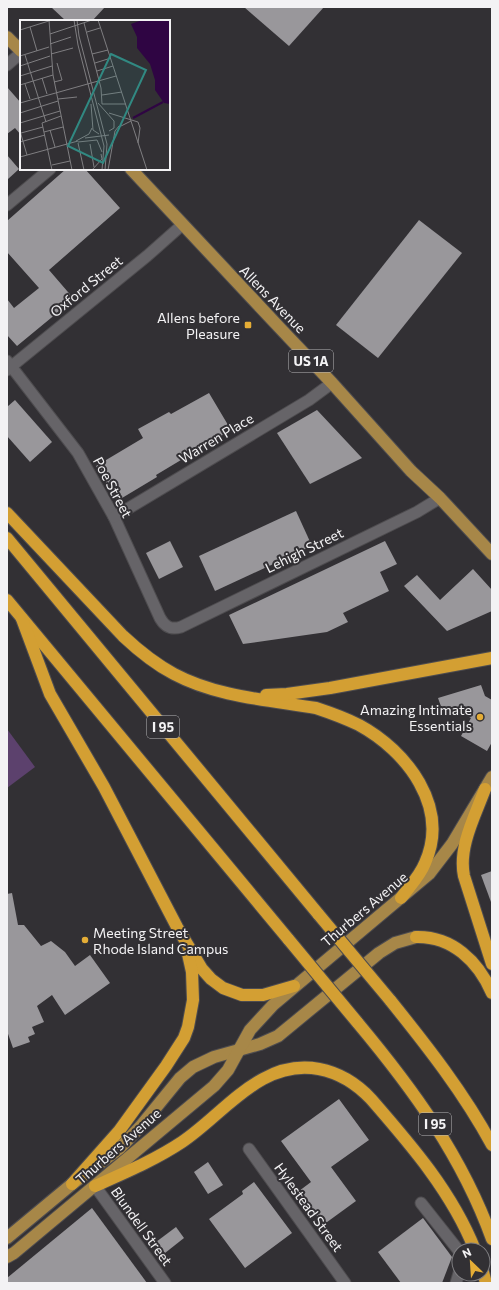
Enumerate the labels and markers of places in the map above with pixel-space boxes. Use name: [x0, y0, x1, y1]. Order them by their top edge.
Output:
place label: Allens before Pleasure: [157, 309, 240, 342]
marker: Allens before Pleasure: [243, 320, 253, 330]
place label: Amazing Intimate Essentials: [360, 701, 472, 734]
marker: Amazing Intimate Essentials: [475, 712, 485, 722]
place label: Meeting Street Rhode Island Campus: [93, 924, 228, 957]
marker: Meeting Street Rhode Island Campus: [80, 935, 90, 945]

